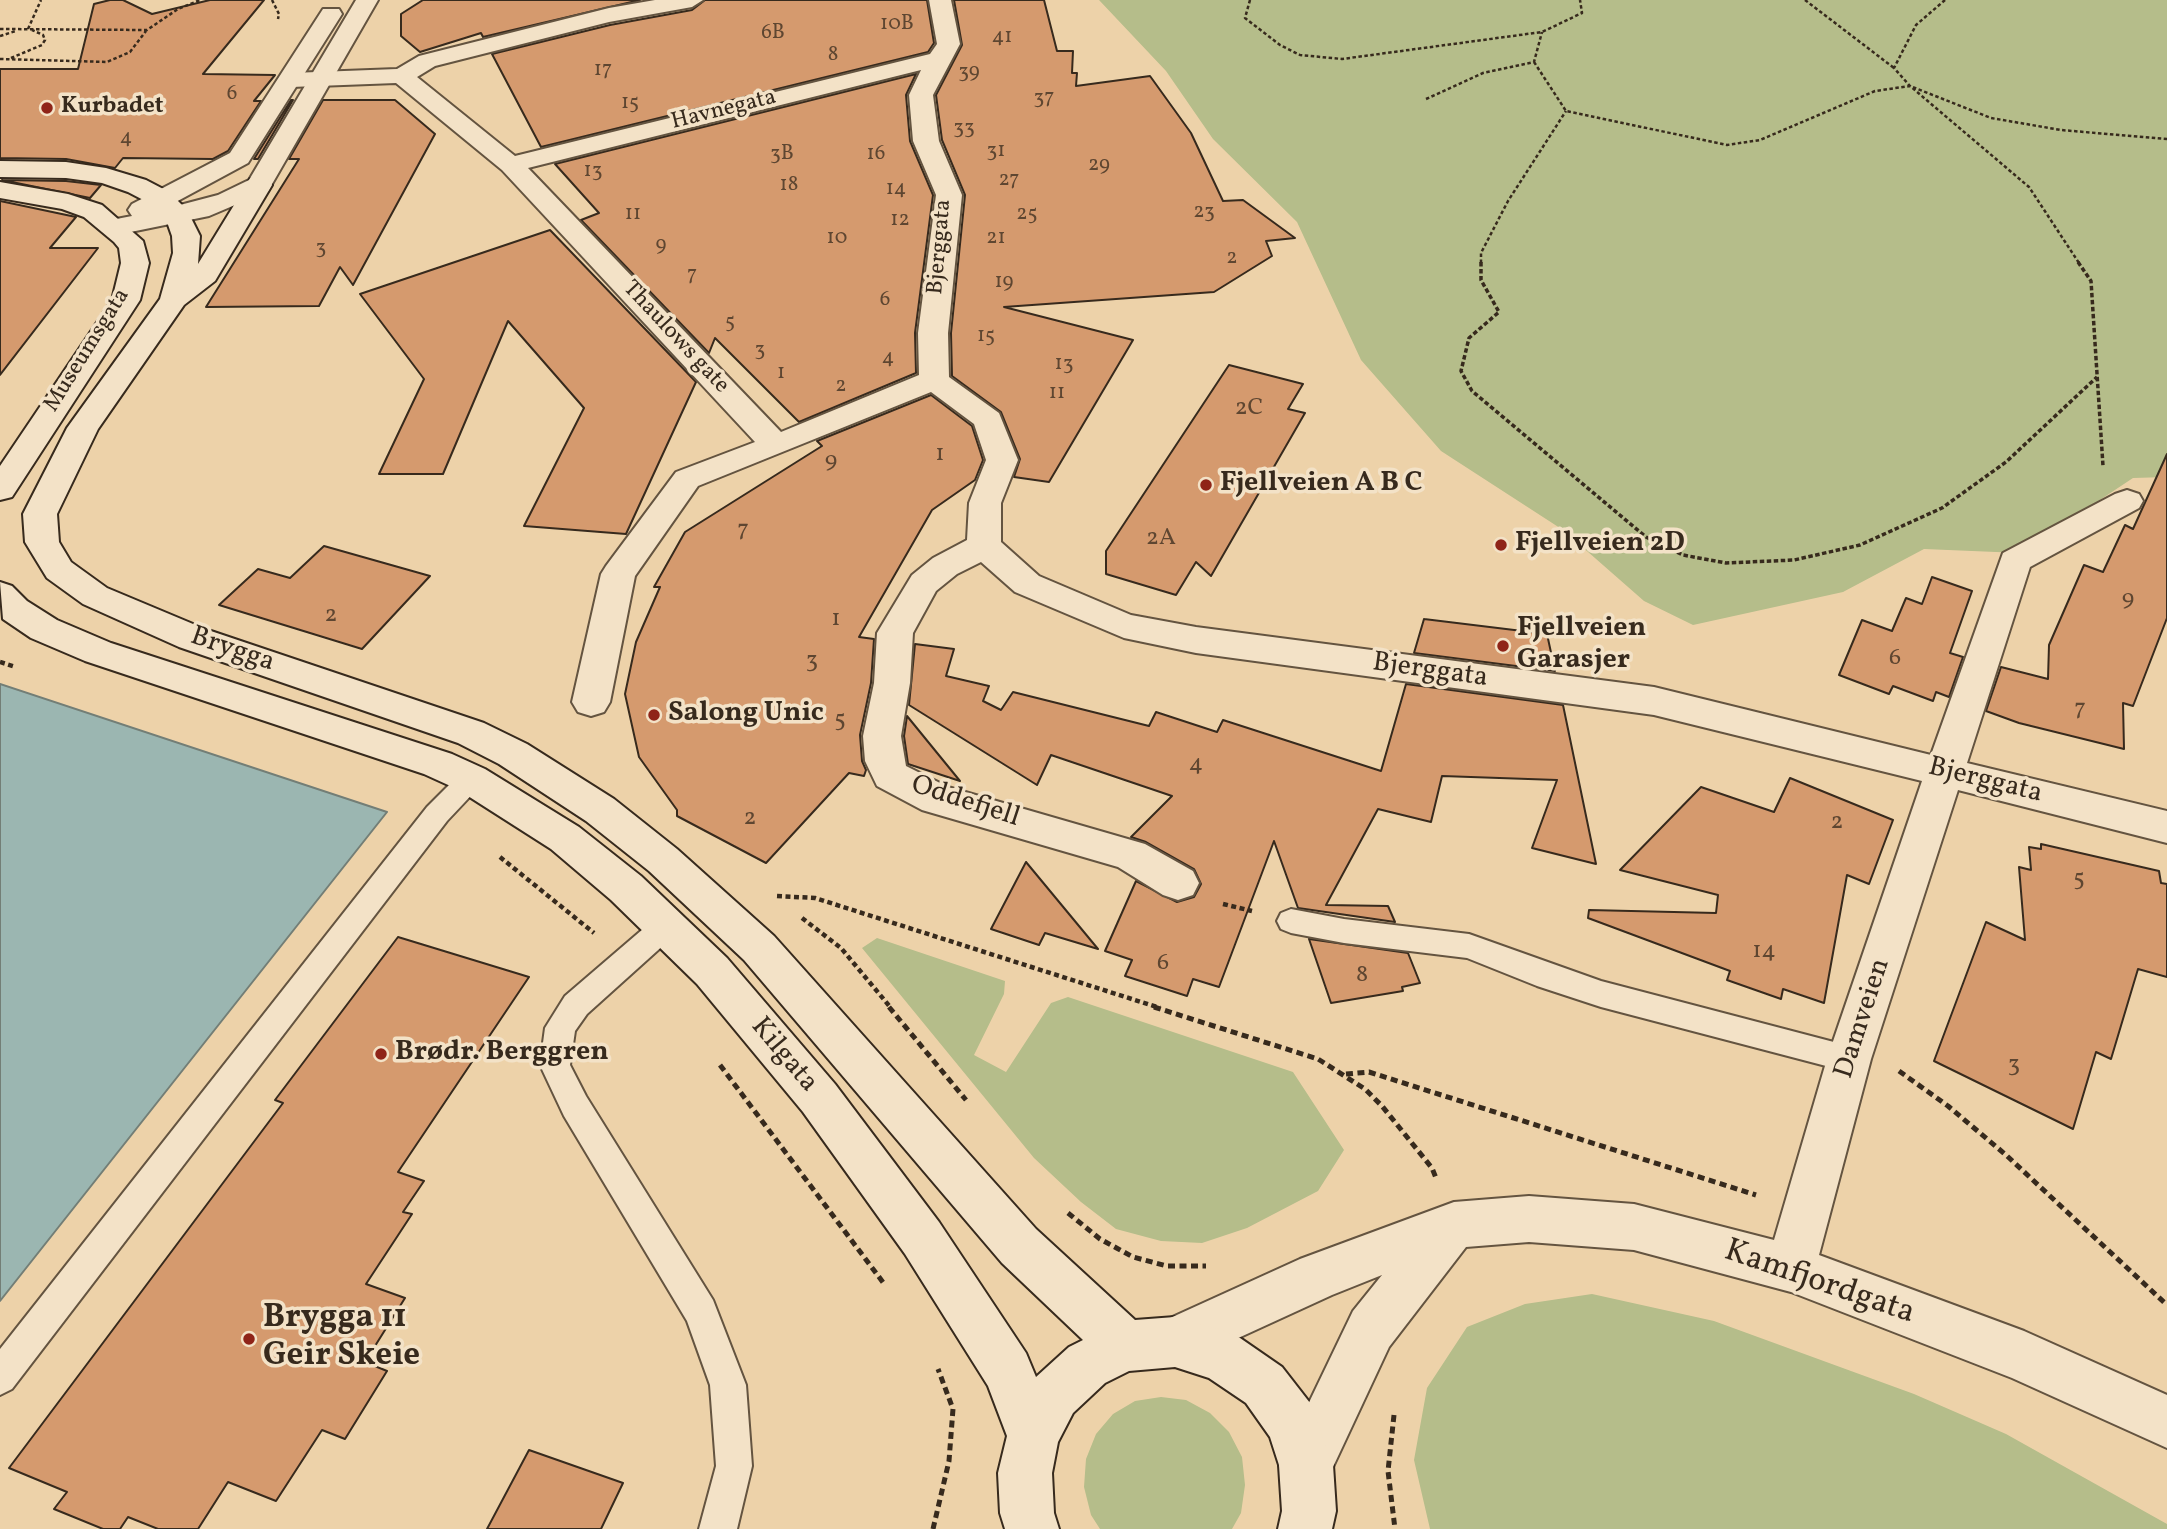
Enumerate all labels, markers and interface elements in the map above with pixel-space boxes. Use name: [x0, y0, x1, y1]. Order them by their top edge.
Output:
house number: 10B: [880, 12, 914, 38]
house number: 6B: [761, 21, 785, 47]
house number: 41: [992, 25, 1012, 51]
house number: 8: [828, 43, 838, 69]
house number: 17: [594, 58, 612, 84]
house number: 39: [958, 60, 980, 86]
house number: 6: [227, 82, 237, 108]
street label: Havnegata: [669, 85, 779, 137]
house number: 37: [1034, 86, 1054, 112]
house number: 15: [621, 91, 639, 117]
place label: Kurbadet: [61, 94, 163, 122]
marker: Kurbadet: [39, 100, 55, 116]
house number: 33: [953, 116, 975, 142]
house number: 4: [120, 126, 132, 152]
house number: 31: [987, 139, 1005, 165]
house number: 3B: [770, 142, 794, 168]
house number: 16: [867, 142, 885, 168]
house number: 29: [1088, 153, 1110, 179]
house number: 13: [584, 159, 602, 185]
house number: 27: [999, 168, 1019, 194]
house number: 18: [780, 173, 798, 199]
house number: 14: [886, 177, 906, 203]
street label: Bjerggata: [923, 198, 959, 296]
house number: 23: [1193, 200, 1215, 226]
house number: 11: [625, 202, 641, 228]
house number: 25: [1016, 202, 1038, 228]
house number: 12: [890, 208, 910, 234]
house number: 10: [827, 226, 847, 252]
house number: 21: [986, 226, 1006, 252]
house number: 9: [656, 233, 666, 259]
house number: 3: [316, 236, 326, 262]
house number: 2: [1226, 246, 1238, 272]
house number: 7: [687, 263, 697, 289]
house number: 19: [994, 270, 1014, 296]
street label: Thaulows gate: [616, 276, 734, 400]
street label: Museumsgata: [39, 284, 137, 418]
house number: 6: [880, 288, 890, 314]
house number: 5: [725, 310, 735, 336]
house number: 15: [977, 324, 995, 350]
house number: 3: [755, 338, 765, 364]
house number: 4: [882, 346, 894, 372]
house number: 13: [1055, 352, 1073, 378]
house number: 1: [777, 361, 785, 387]
house number: 2: [835, 374, 847, 400]
house number: 11: [1049, 381, 1065, 407]
house number: 2C: [1235, 396, 1263, 424]
house number: 1: [935, 442, 945, 470]
house number: 9: [825, 449, 837, 477]
place label: Fjellveien A B C: [1220, 468, 1423, 502]
marker: Fjellveien A B C: [1198, 477, 1214, 493]
house number: 7: [737, 518, 749, 546]
house number: 2A: [1146, 526, 1176, 554]
place label: Fjellveien 2D: [1515, 528, 1685, 562]
marker: Fjellveien 2D: [1493, 537, 1509, 553]
house number: 9: [2122, 587, 2134, 615]
house number: 2: [325, 603, 337, 631]
house number: 1: [831, 607, 841, 635]
place label: Fjellveien Garasjer: [1517, 613, 1646, 679]
street label: Brygga: [185, 621, 279, 681]
marker: Fjellveien Garasjer: [1495, 638, 1511, 654]
house number: 6: [1889, 646, 1901, 674]
street label: Bjerggata: [1370, 647, 1490, 697]
house number: 3: [806, 649, 818, 677]
house number: 7: [2074, 697, 2086, 725]
place label: Salong Unic: [668, 698, 824, 732]
marker: Salong Unic: [646, 707, 662, 723]
house number: 5: [834, 708, 846, 736]
house number: 4: [1189, 752, 1203, 780]
street label: Bjerggata: [1925, 752, 2045, 812]
street label: Oddefjell: [906, 770, 1024, 836]
house number: 2: [744, 806, 756, 834]
house number: 2: [1831, 810, 1843, 838]
house number: 5: [2073, 867, 2085, 895]
house number: 14: [1752, 939, 1776, 967]
house number: 6: [1157, 951, 1169, 979]
street label: Damveien: [1829, 955, 1899, 1083]
house number: 8: [1356, 963, 1368, 991]
street label: Kilgata: [742, 1012, 824, 1100]
place label: Brødr. Berggren: [395, 1037, 609, 1071]
marker: Brødr. Berggren: [373, 1046, 389, 1062]
house number: 3: [2008, 1053, 2020, 1081]
street label: Kamfjordgata: [1719, 1233, 1919, 1335]
place label: Brygga 11 Geir Skeie: [263, 1300, 420, 1378]
marker: Brygga 11 Geir Skeie: [241, 1331, 257, 1347]

